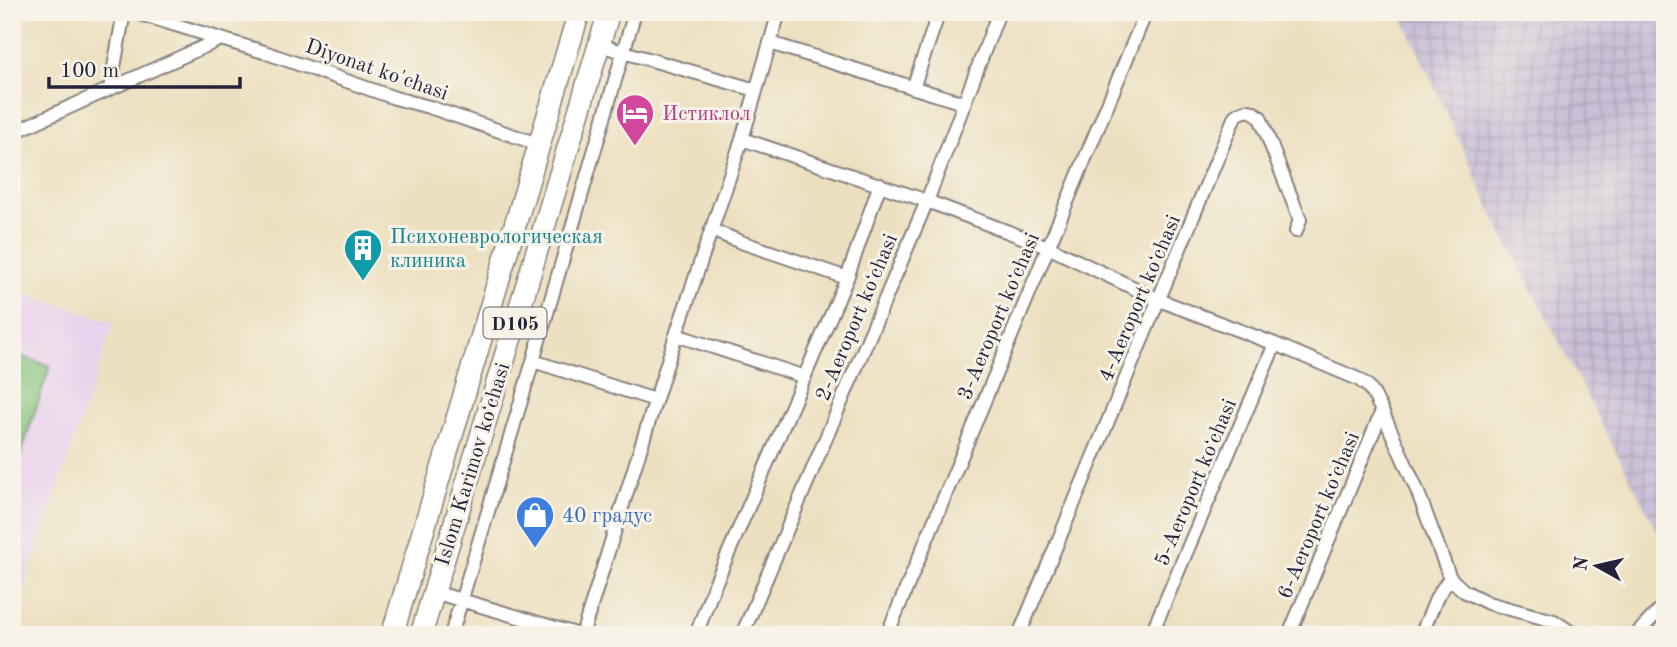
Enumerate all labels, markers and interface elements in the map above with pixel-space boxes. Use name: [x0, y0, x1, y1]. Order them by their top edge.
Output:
street label: Diyonat ko'chasi: [302, 36, 451, 105]
scale bar: [49, 46, 240, 90]
text: 100 m: [60, 61, 119, 82]
hotel icon: Истиклол: [614, 92, 656, 147]
place label: Истиклол: [662, 104, 751, 125]
street label: 4-Aeroport koʻchasi: [1096, 212, 1185, 385]
building icon: Психоневрологическая клиника: [342, 227, 384, 282]
place label: Психоневрологическая клиника: [390, 227, 603, 272]
street label: 3-Aeroport koʻchasi: [955, 230, 1044, 403]
street label: 2-Aeroport koʻchasi: [813, 231, 902, 404]
road number: D105: [484, 308, 546, 338]
street label: Islom Karimov koʻchasi: [433, 360, 514, 568]
street label: 5-Aeroport koʻchasi: [1152, 396, 1241, 569]
street label: 6-Aeroport koʻchasi: [1275, 429, 1364, 602]
shop icon: 40 градус: [514, 494, 556, 549]
place label: 40 градус: [562, 506, 652, 527]
north arrow: [1562, 532, 1632, 602]
text: N: [1572, 555, 1593, 572]

